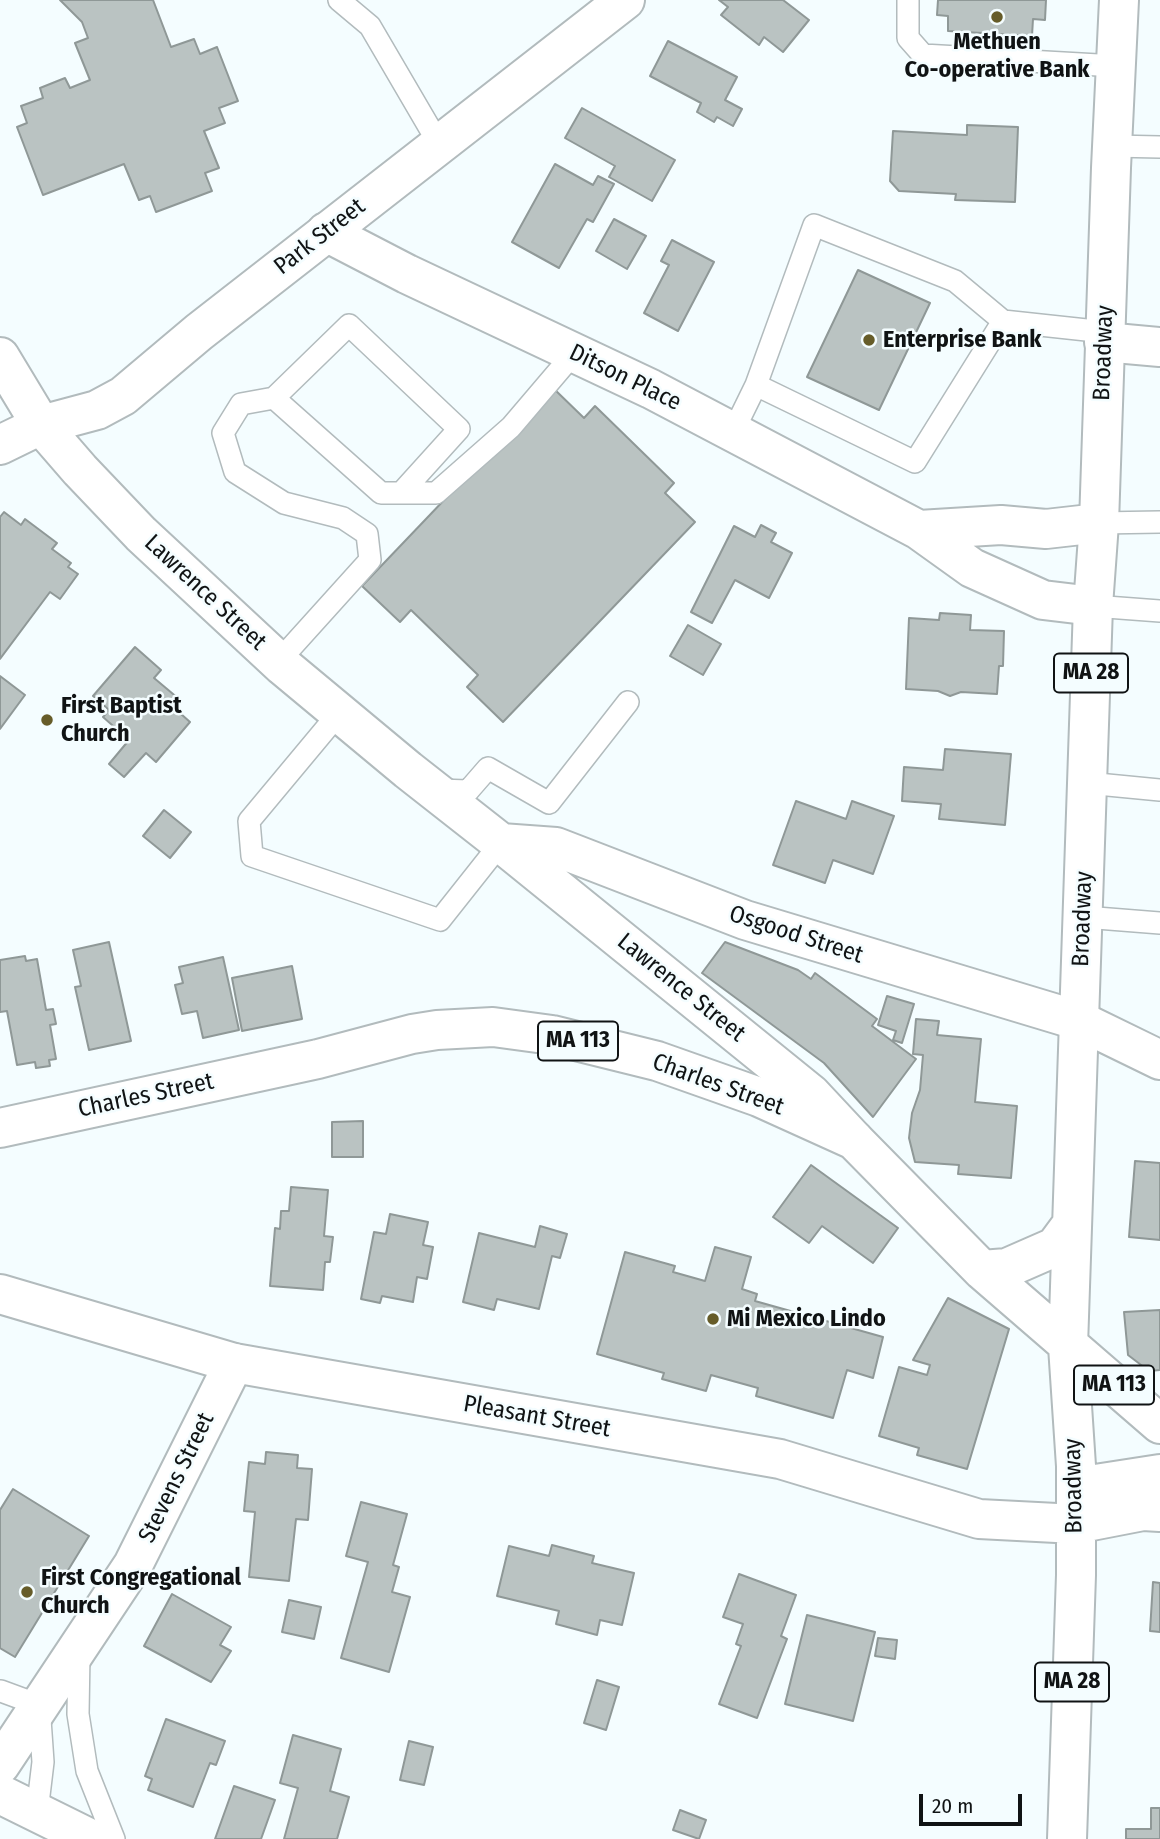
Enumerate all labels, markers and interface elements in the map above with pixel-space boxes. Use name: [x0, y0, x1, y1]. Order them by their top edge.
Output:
marker: Methuen Co-operative Bank: [989, 9, 1005, 25]
place label: Methuen Co-operative Bank: [905, 28, 1089, 84]
street label: Park Street: [269, 193, 371, 281]
street label: Broadway: [1088, 305, 1120, 401]
place label: Enterprise Bank: [883, 326, 1042, 354]
marker: Enterprise Bank: [861, 332, 877, 348]
street label: Ditson Place: [564, 339, 686, 417]
street label: Lawrence Street: [138, 529, 272, 657]
road number: MA 28: [1054, 653, 1128, 692]
place label: First Baptist Church: [61, 692, 182, 748]
marker: First Baptist Church: [39, 712, 55, 728]
street label: Broadway: [1067, 871, 1099, 967]
street label: Osgood Street: [725, 900, 867, 970]
street label: Lawrence Street: [611, 928, 751, 1048]
road number: MA 113: [538, 1022, 618, 1060]
street label: Charles Street: [648, 1048, 788, 1122]
street label: Charles Street: [76, 1068, 216, 1124]
place label: Mi Mexico Lindo: [727, 1305, 886, 1333]
marker: Mi Mexico Lindo: [705, 1311, 721, 1327]
road number: MA 113: [1074, 1366, 1154, 1404]
street label: Pleasant Street: [461, 1390, 613, 1444]
street label: Stevens Street: [133, 1408, 221, 1548]
street label: Broadway: [1059, 1438, 1089, 1534]
place label: First Congregational Church: [41, 1564, 241, 1620]
marker: First Congregational Church: [19, 1584, 35, 1600]
road number: MA 28: [1035, 1662, 1109, 1702]
scale bar: [922, 1780, 1025, 1824]
text: 20 m: [932, 1793, 973, 1819]

